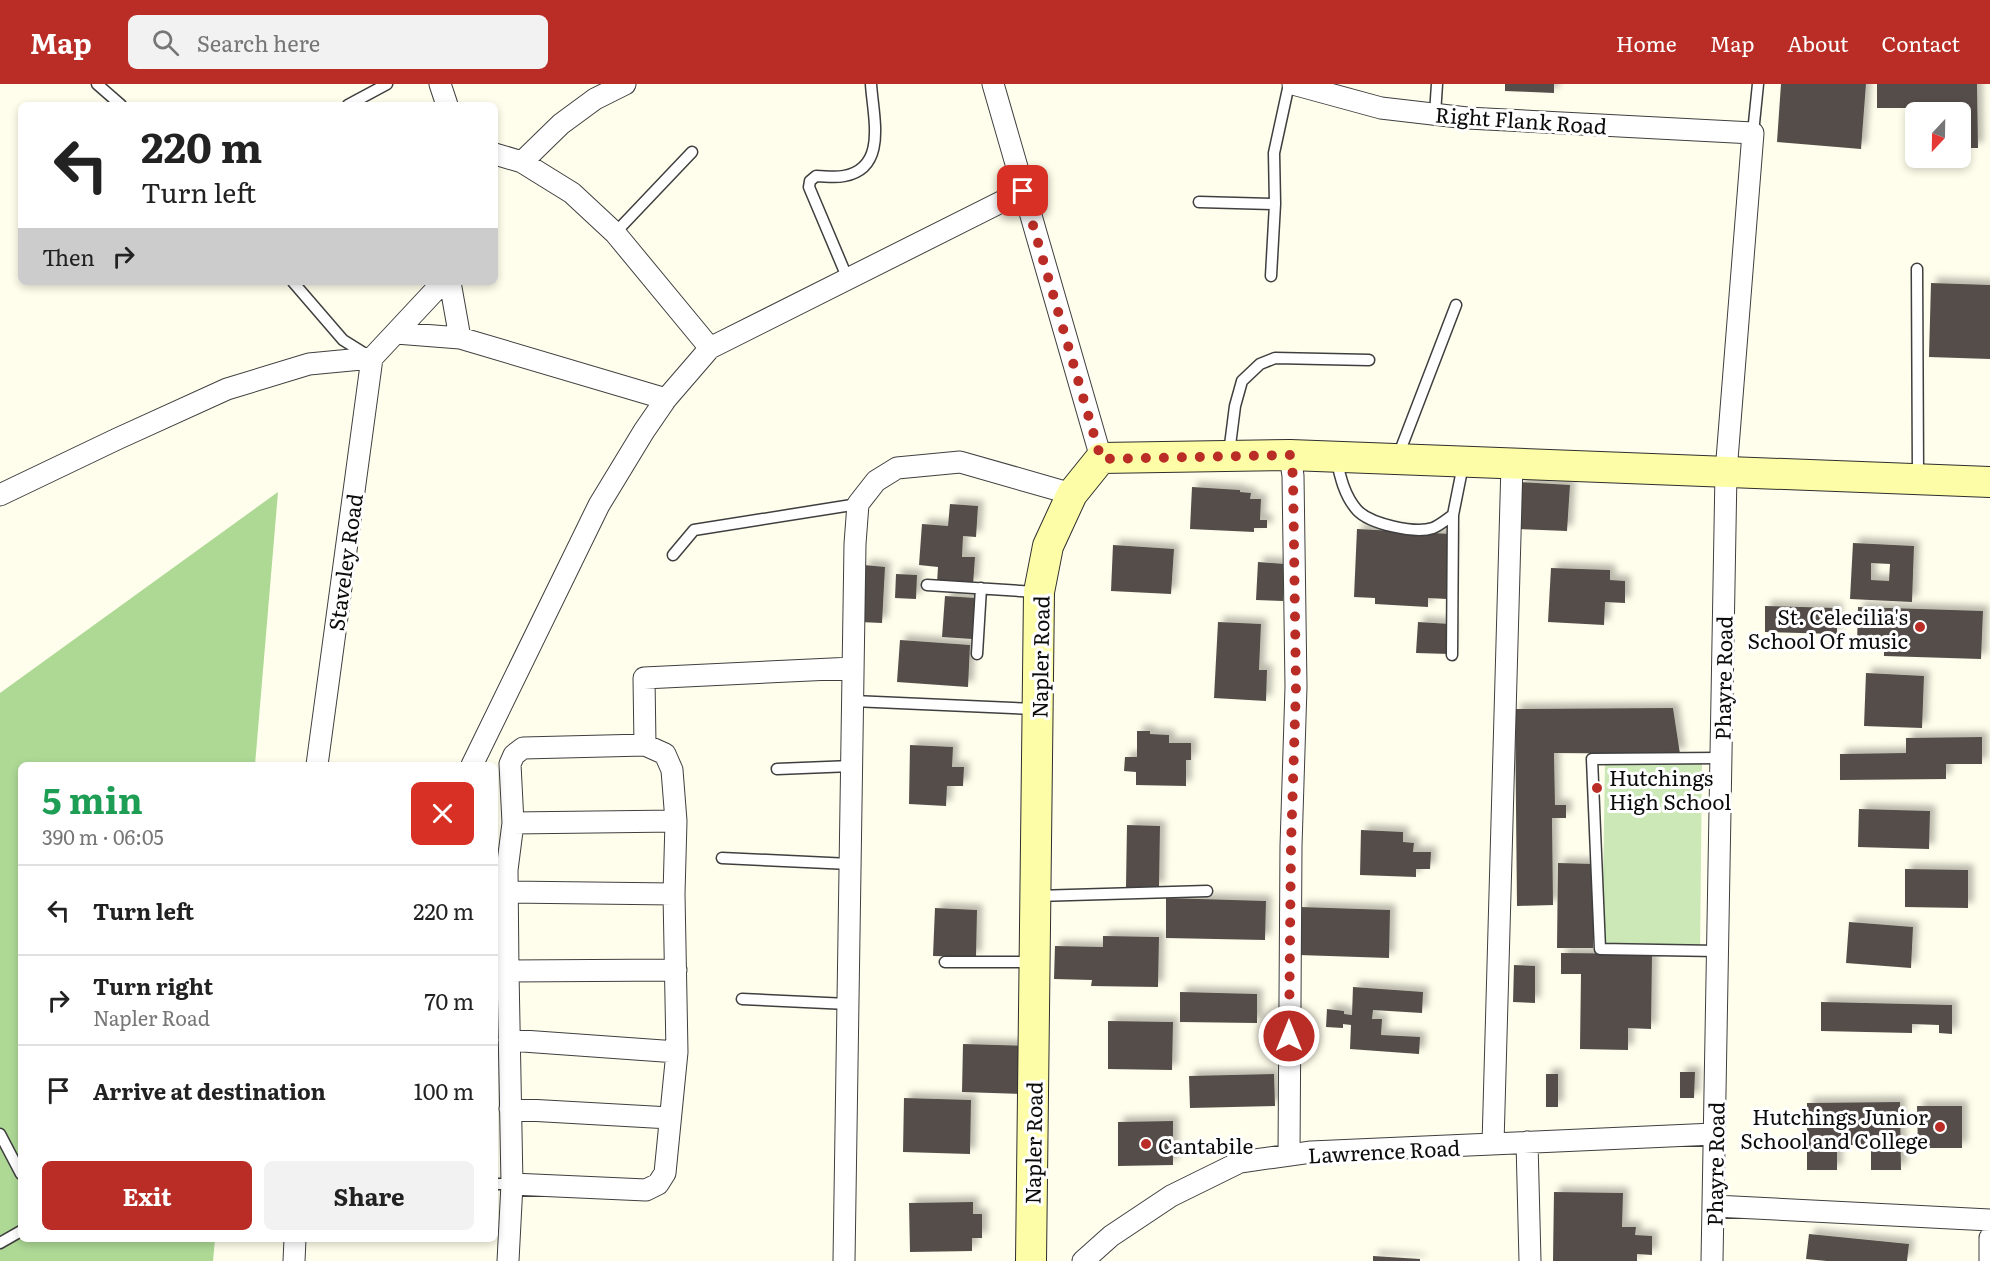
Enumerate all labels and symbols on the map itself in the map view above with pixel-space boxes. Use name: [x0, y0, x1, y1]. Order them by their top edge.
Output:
street label: Right Flank Road: [1434, 98, 1608, 140]
north arrow: [1905, 102, 1971, 168]
pin: [997, 165, 1048, 216]
street label: Staveley Road: [319, 491, 369, 633]
street label: Napler Road: [1022, 595, 1056, 719]
place label: St. Celecilia's School Of music: [1747, 600, 1908, 655]
street label: Phayre Road: [1705, 615, 1739, 741]
marker: St. Celecilia's School Of music: [1913, 620, 1927, 634]
place label: Hutchings High School: [1609, 761, 1731, 816]
marker: Hutchings High School: [1590, 781, 1604, 795]
position arrow: [1257, 1004, 1321, 1068]
street label: Napler Road: [1015, 1081, 1049, 1205]
place label: Hutchings Junior School and College: [1740, 1100, 1928, 1155]
street label: Phayre Road: [1697, 1101, 1731, 1227]
marker: Hutchings Junior School and College: [1933, 1120, 1947, 1134]
place label: Cantabile: [1158, 1129, 1253, 1160]
street label: Lawrence Road: [1307, 1131, 1461, 1169]
marker: Cantabile: [1139, 1137, 1153, 1151]

